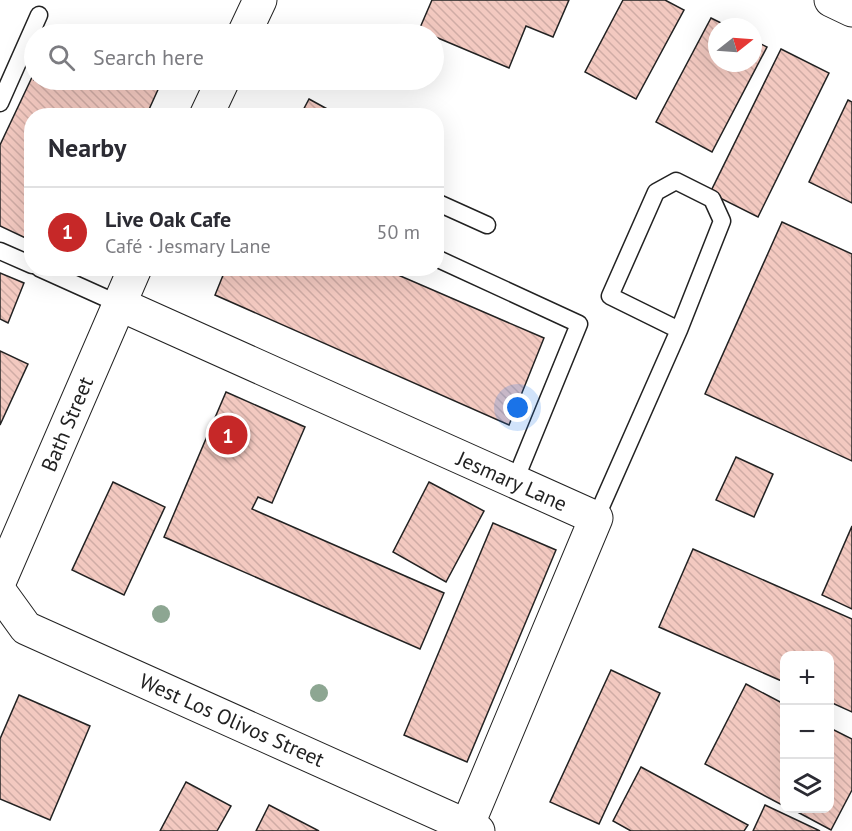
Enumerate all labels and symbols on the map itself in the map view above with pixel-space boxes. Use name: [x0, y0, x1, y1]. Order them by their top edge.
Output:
north arrow: [708, 18, 762, 72]
street label: Bath Street: [35, 372, 99, 476]
your location: [503, 393, 532, 422]
pin: 1: [208, 412, 248, 458]
street label: Jesmary Lane: [452, 444, 571, 517]
street label: West Los Olivos Street: [135, 667, 329, 773]

